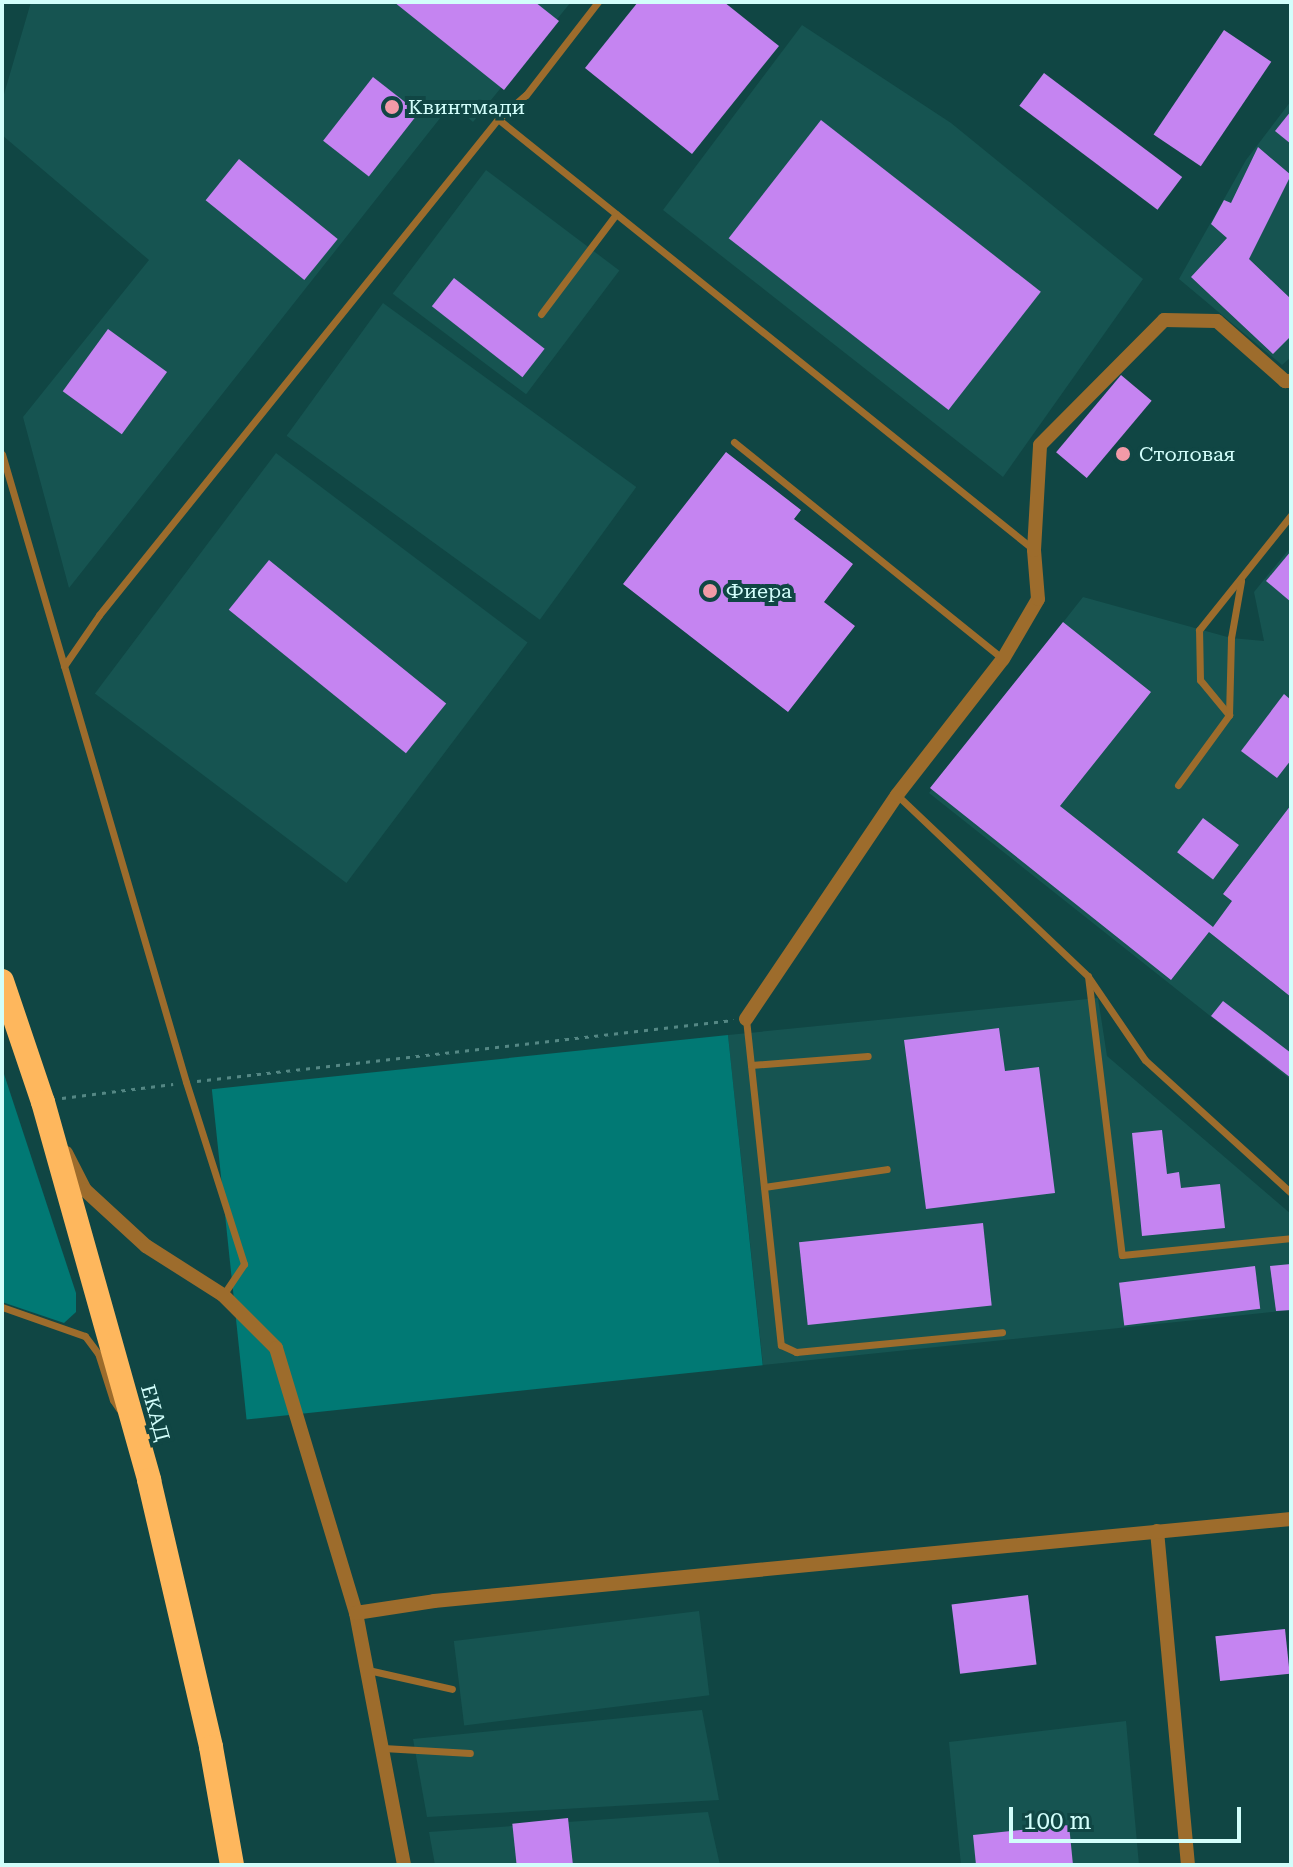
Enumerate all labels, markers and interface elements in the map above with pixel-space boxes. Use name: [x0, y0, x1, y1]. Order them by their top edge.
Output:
place label: Квинтмади: [408, 95, 525, 119]
marker: Квинтмади: [383, 98, 401, 116]
place label: Столовая: [1139, 442, 1235, 466]
marker: Столовая: [1114, 445, 1132, 463]
place label: Фиера: [726, 579, 792, 603]
marker: Фиера: [701, 582, 719, 600]
street label: ЕКАД: [135, 1382, 175, 1444]
scale bar: [1013, 1791, 1245, 1841]
text: 100 m: [1023, 1807, 1091, 1835]

